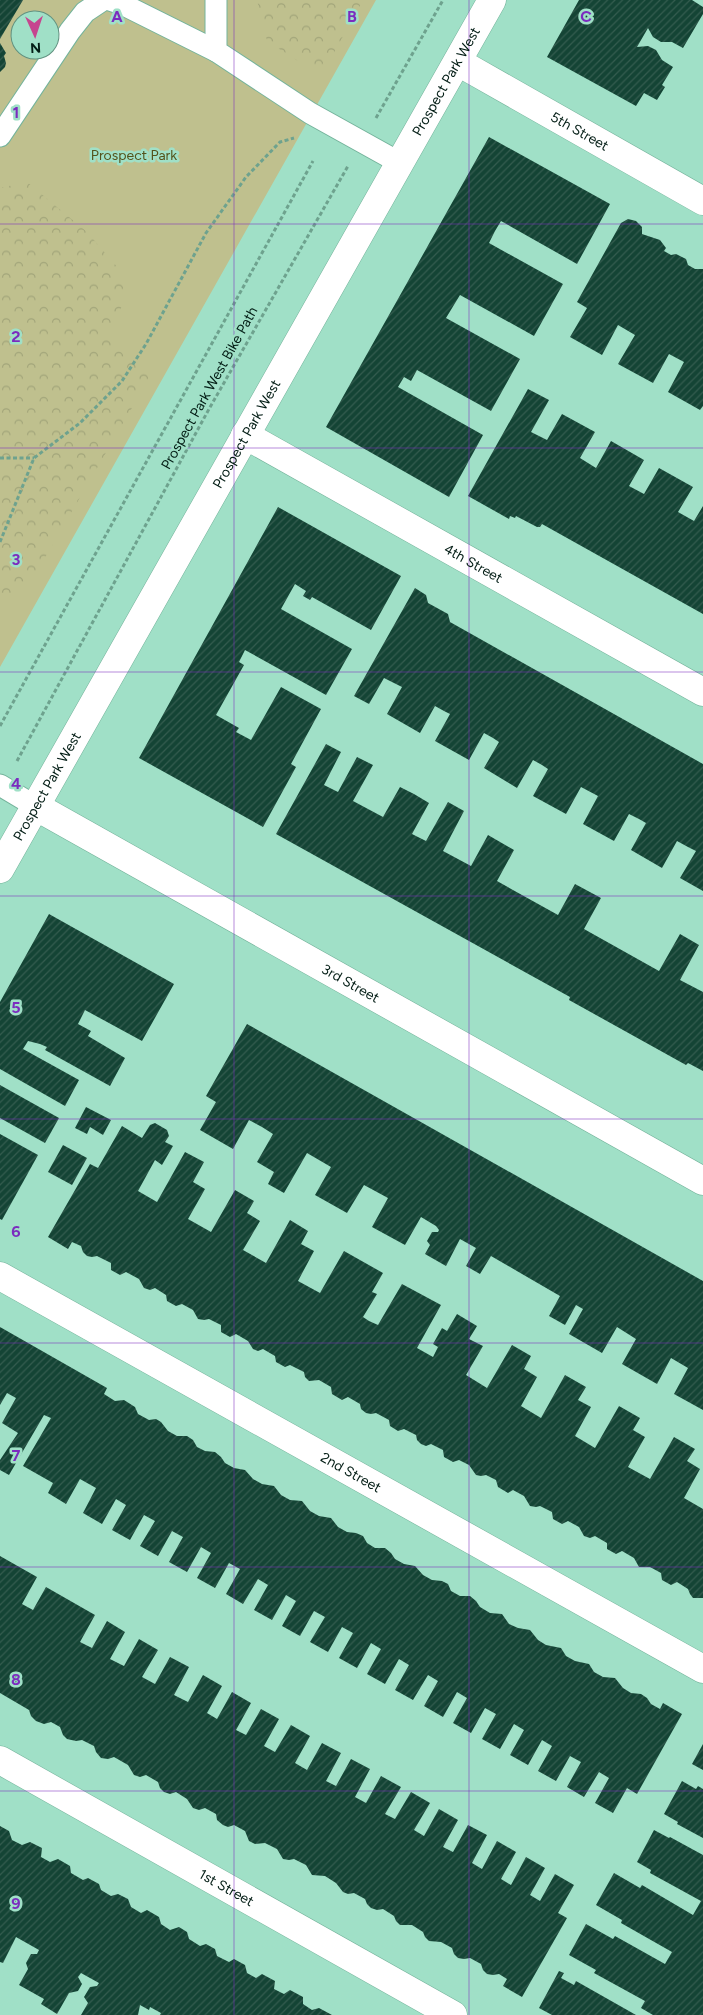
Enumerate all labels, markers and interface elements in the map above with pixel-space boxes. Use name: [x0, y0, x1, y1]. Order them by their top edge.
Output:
text: A: [111, 7, 123, 26]
text: B: [347, 7, 357, 26]
text: C: [580, 7, 592, 26]
north arrow: [10, 10, 60, 60]
street label: Prospect Park West: [409, 24, 484, 139]
text: N: [30, 39, 42, 56]
text: 1: [13, 103, 19, 122]
street label: 5th Street: [548, 108, 612, 155]
park label: Prospect Park: [91, 147, 177, 164]
street label: Prospect Park West Bike Path: [157, 304, 261, 472]
text: 2: [11, 327, 21, 346]
street label: Prospect Park West: [208, 377, 284, 491]
street label: 4th Street: [441, 540, 506, 587]
text: 3: [12, 550, 21, 569]
street label: Prospect Park West: [10, 729, 85, 844]
text: 4: [11, 774, 21, 793]
street label: 3rd Street: [319, 961, 382, 1007]
text: 5: [11, 998, 21, 1017]
text: 6: [11, 1222, 21, 1241]
text: 7: [12, 1446, 21, 1465]
street label: 2nd Street: [317, 1449, 384, 1496]
text: 8: [11, 1670, 21, 1689]
street label: 1st Street: [196, 1866, 257, 1910]
text: 9: [11, 1894, 21, 1913]

